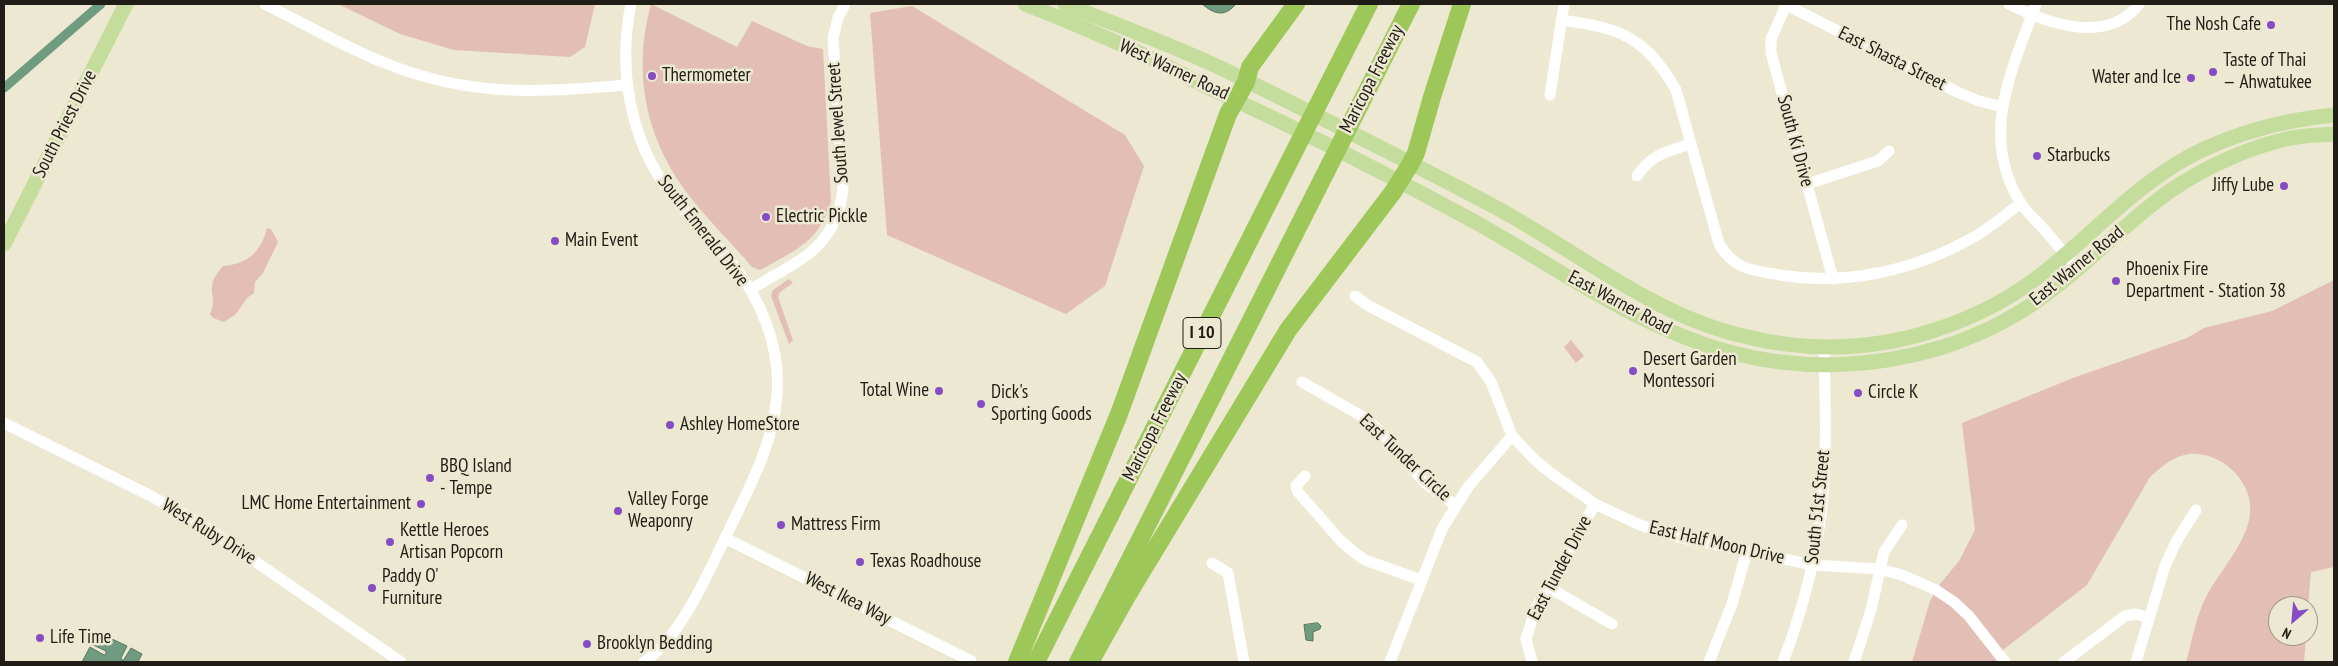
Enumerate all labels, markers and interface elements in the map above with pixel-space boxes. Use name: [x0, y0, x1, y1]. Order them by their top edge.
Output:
place label: The Nosh Cafe: [2166, 14, 2261, 36]
marker: The Nosh Cafe: [2265, 19, 2277, 31]
street label: Maricopa Freeway: [1335, 21, 1409, 137]
street label: East Shasta Street: [1834, 22, 1950, 96]
street label: West Warner Road: [1116, 35, 1232, 105]
place label: Taste of Thai — Ahwatukee: [2223, 50, 2312, 94]
street label: South Jewel Street: [822, 62, 854, 184]
place label: Thermometer: [662, 65, 751, 87]
street label: South Priest Drive: [28, 66, 102, 182]
marker: Taste of Thai — Ahwatukee: [2207, 66, 2219, 78]
place label: Water and Ice: [2092, 67, 2181, 89]
marker: Thermometer: [646, 70, 658, 82]
marker: Water and Ice: [2185, 72, 2197, 84]
street label: South Ki Drive: [1772, 93, 1818, 189]
place label: Starbucks: [2047, 145, 2110, 167]
marker: Starbucks: [2031, 150, 2043, 162]
street label: South Emerald Drive: [653, 171, 753, 291]
place label: Jiffy Lube: [2212, 175, 2274, 197]
marker: Jiffy Lube: [2278, 180, 2290, 192]
place label: Electric Pickle: [776, 206, 867, 228]
marker: Electric Pickle: [760, 211, 772, 223]
street label: East Warner Road: [2025, 221, 2129, 311]
place label: Main Event: [565, 230, 638, 252]
marker: Main Event: [549, 235, 561, 247]
place label: Phoenix Fire Department - Station 38: [2126, 259, 2286, 303]
street label: East Warner Road: [1564, 266, 1676, 340]
marker: Phoenix Fire Department - Station 38: [2110, 275, 2122, 287]
road number: I 10: [1183, 317, 1221, 348]
place label: Desert Garden Montessori: [1643, 349, 1737, 393]
marker: Desert Garden Montessori: [1627, 365, 1639, 377]
street label: Maricopa Freeway: [1118, 369, 1192, 485]
place label: Total Wine: [860, 380, 929, 402]
place label: Dick's Sporting Goods: [991, 382, 1092, 426]
place label: Circle K: [1868, 382, 1918, 404]
marker: Total Wine: [933, 385, 945, 397]
marker: Circle K: [1852, 387, 1864, 399]
marker: Dick's Sporting Goods: [975, 398, 987, 410]
street label: East Tunder Circle: [1354, 410, 1456, 506]
place label: Ashley HomeStore: [680, 414, 800, 436]
marker: Ashley HomeStore: [664, 419, 676, 431]
street label: South 51st Street: [1801, 449, 1835, 565]
place label: BBQ Island - Tempe: [440, 456, 512, 500]
marker: BBQ Island - Tempe: [424, 472, 436, 484]
place label: Valley Forge Weaponry: [628, 489, 708, 533]
place label: LMC Home Entertainment: [242, 493, 411, 515]
street label: West Ruby Drive: [158, 494, 260, 570]
marker: LMC Home Entertainment: [415, 498, 427, 510]
marker: Valley Forge Weaponry: [612, 505, 624, 517]
street label: East Tunder Drive: [1523, 512, 1597, 624]
place label: Mattress Firm: [791, 514, 881, 536]
street label: East Half Moon Drive: [1647, 516, 1787, 570]
marker: Mattress Firm: [775, 519, 787, 531]
place label: Kettle Heroes Artisan Popcorn: [400, 520, 503, 564]
marker: Kettle Heroes Artisan Popcorn: [384, 536, 396, 548]
place label: Texas Roadhouse: [870, 551, 981, 573]
marker: Texas Roadhouse: [854, 556, 866, 568]
place label: Paddy O' Furniture: [382, 566, 442, 610]
street label: West Ikea Way: [801, 568, 895, 630]
marker: Paddy O' Furniture: [366, 582, 378, 594]
north arrow: [2268, 596, 2318, 646]
text: N: [2279, 624, 2294, 643]
place label: Life Time: [50, 627, 111, 649]
marker: Life Time: [34, 632, 46, 644]
place label: Brooklyn Bedding: [597, 633, 713, 655]
marker: Brooklyn Bedding: [581, 638, 593, 650]

